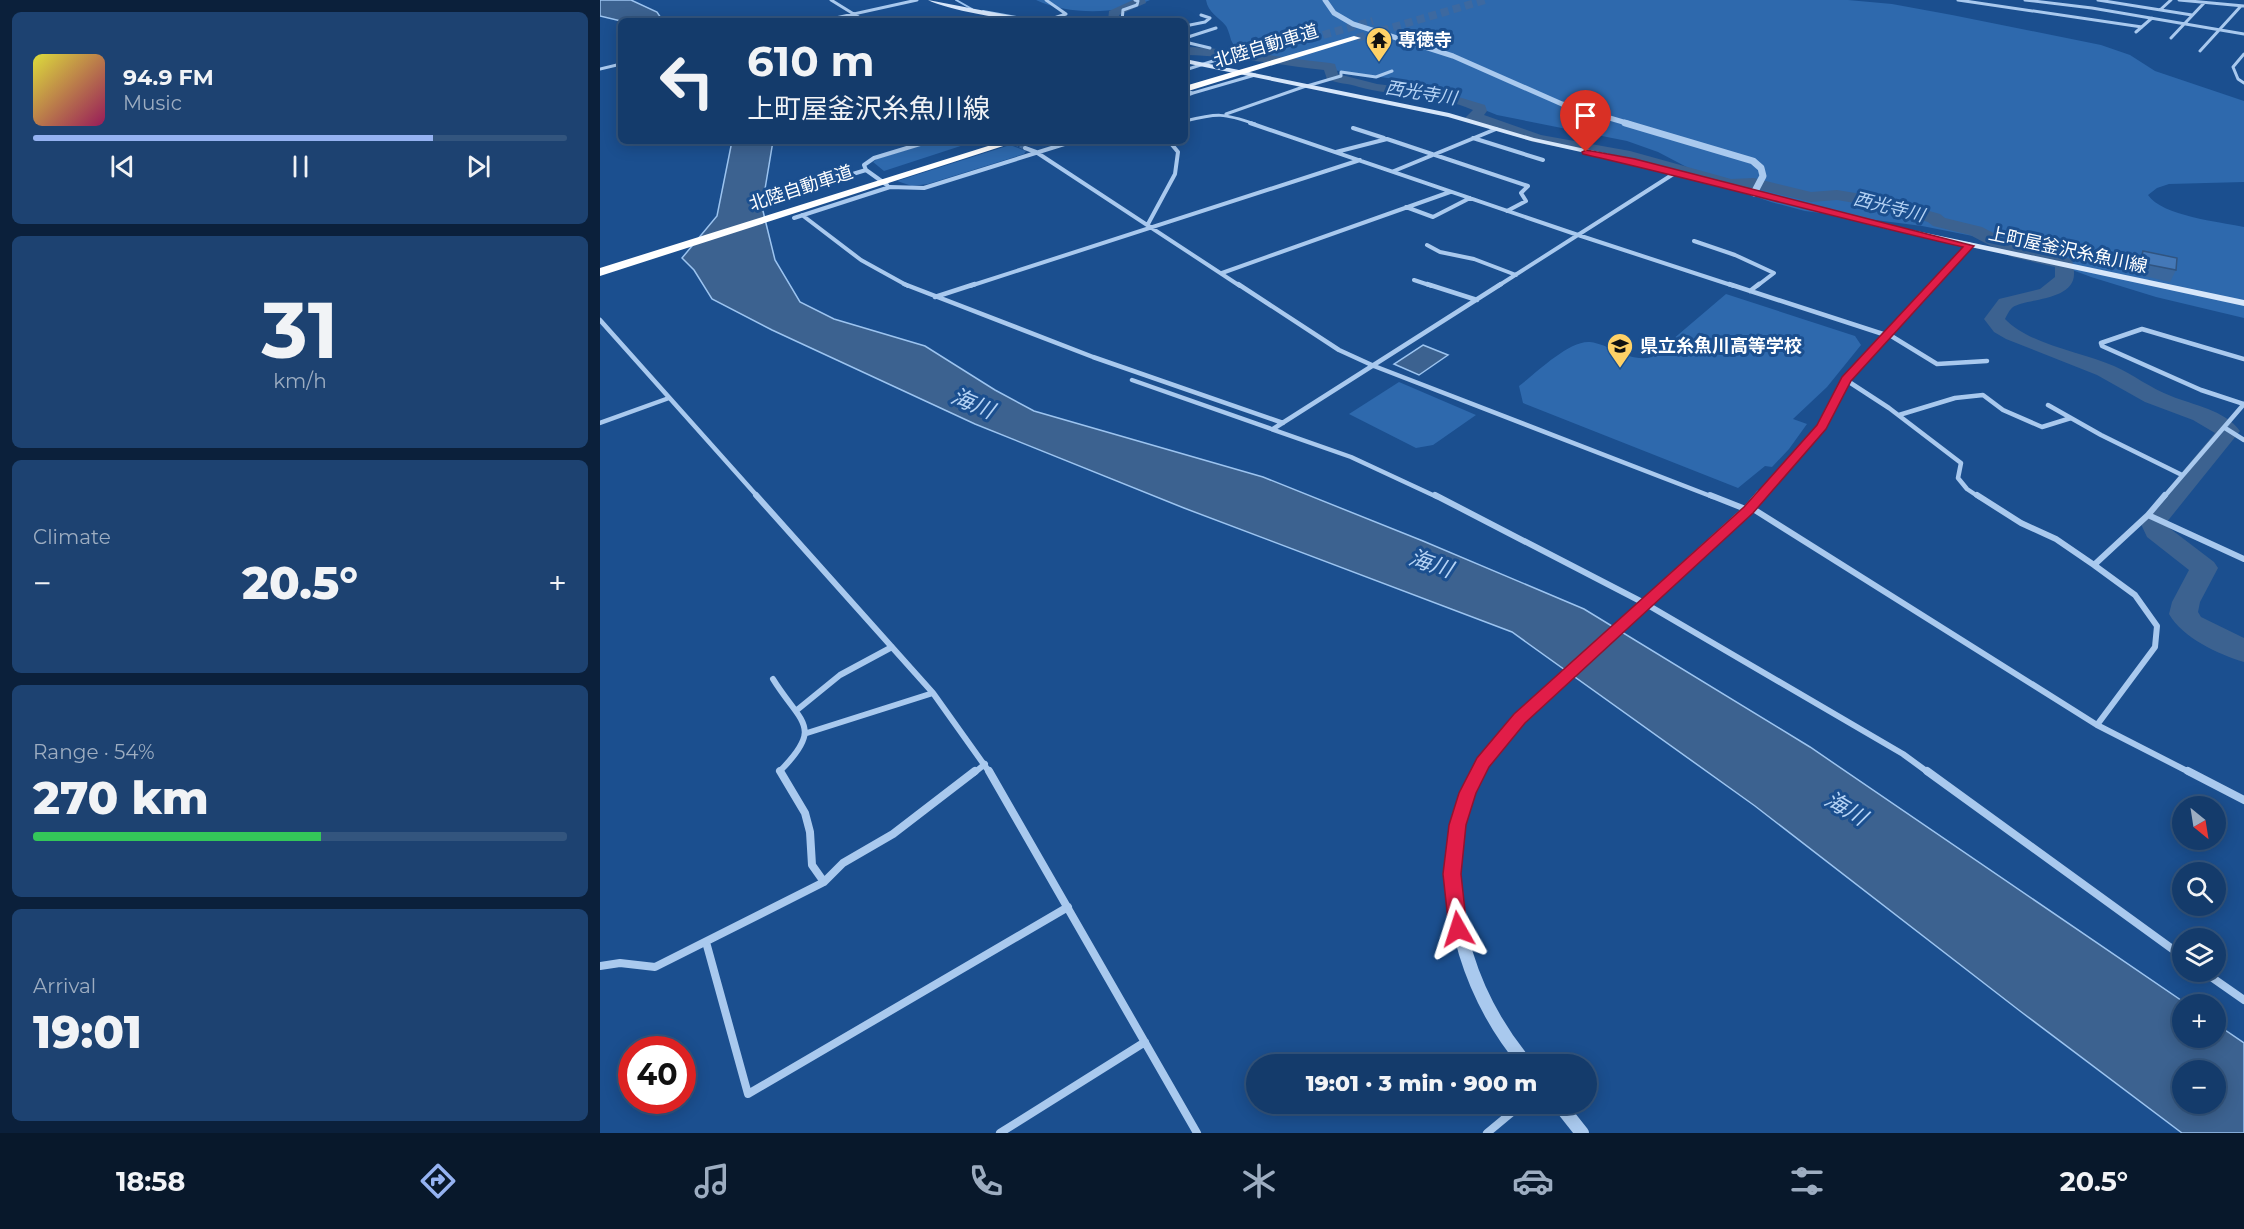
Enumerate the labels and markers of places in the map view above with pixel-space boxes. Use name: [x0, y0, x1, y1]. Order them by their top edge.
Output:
temple icon: 専徳寺: [1364, 25, 1394, 63]
place label: 専徳寺: [1398, 29, 1452, 51]
pin: [1560, 90, 1611, 152]
school or university icon: 県立糸魚川高等学校: [1605, 331, 1635, 369]
place label: 県立糸魚川高等学校: [1640, 335, 1802, 357]

